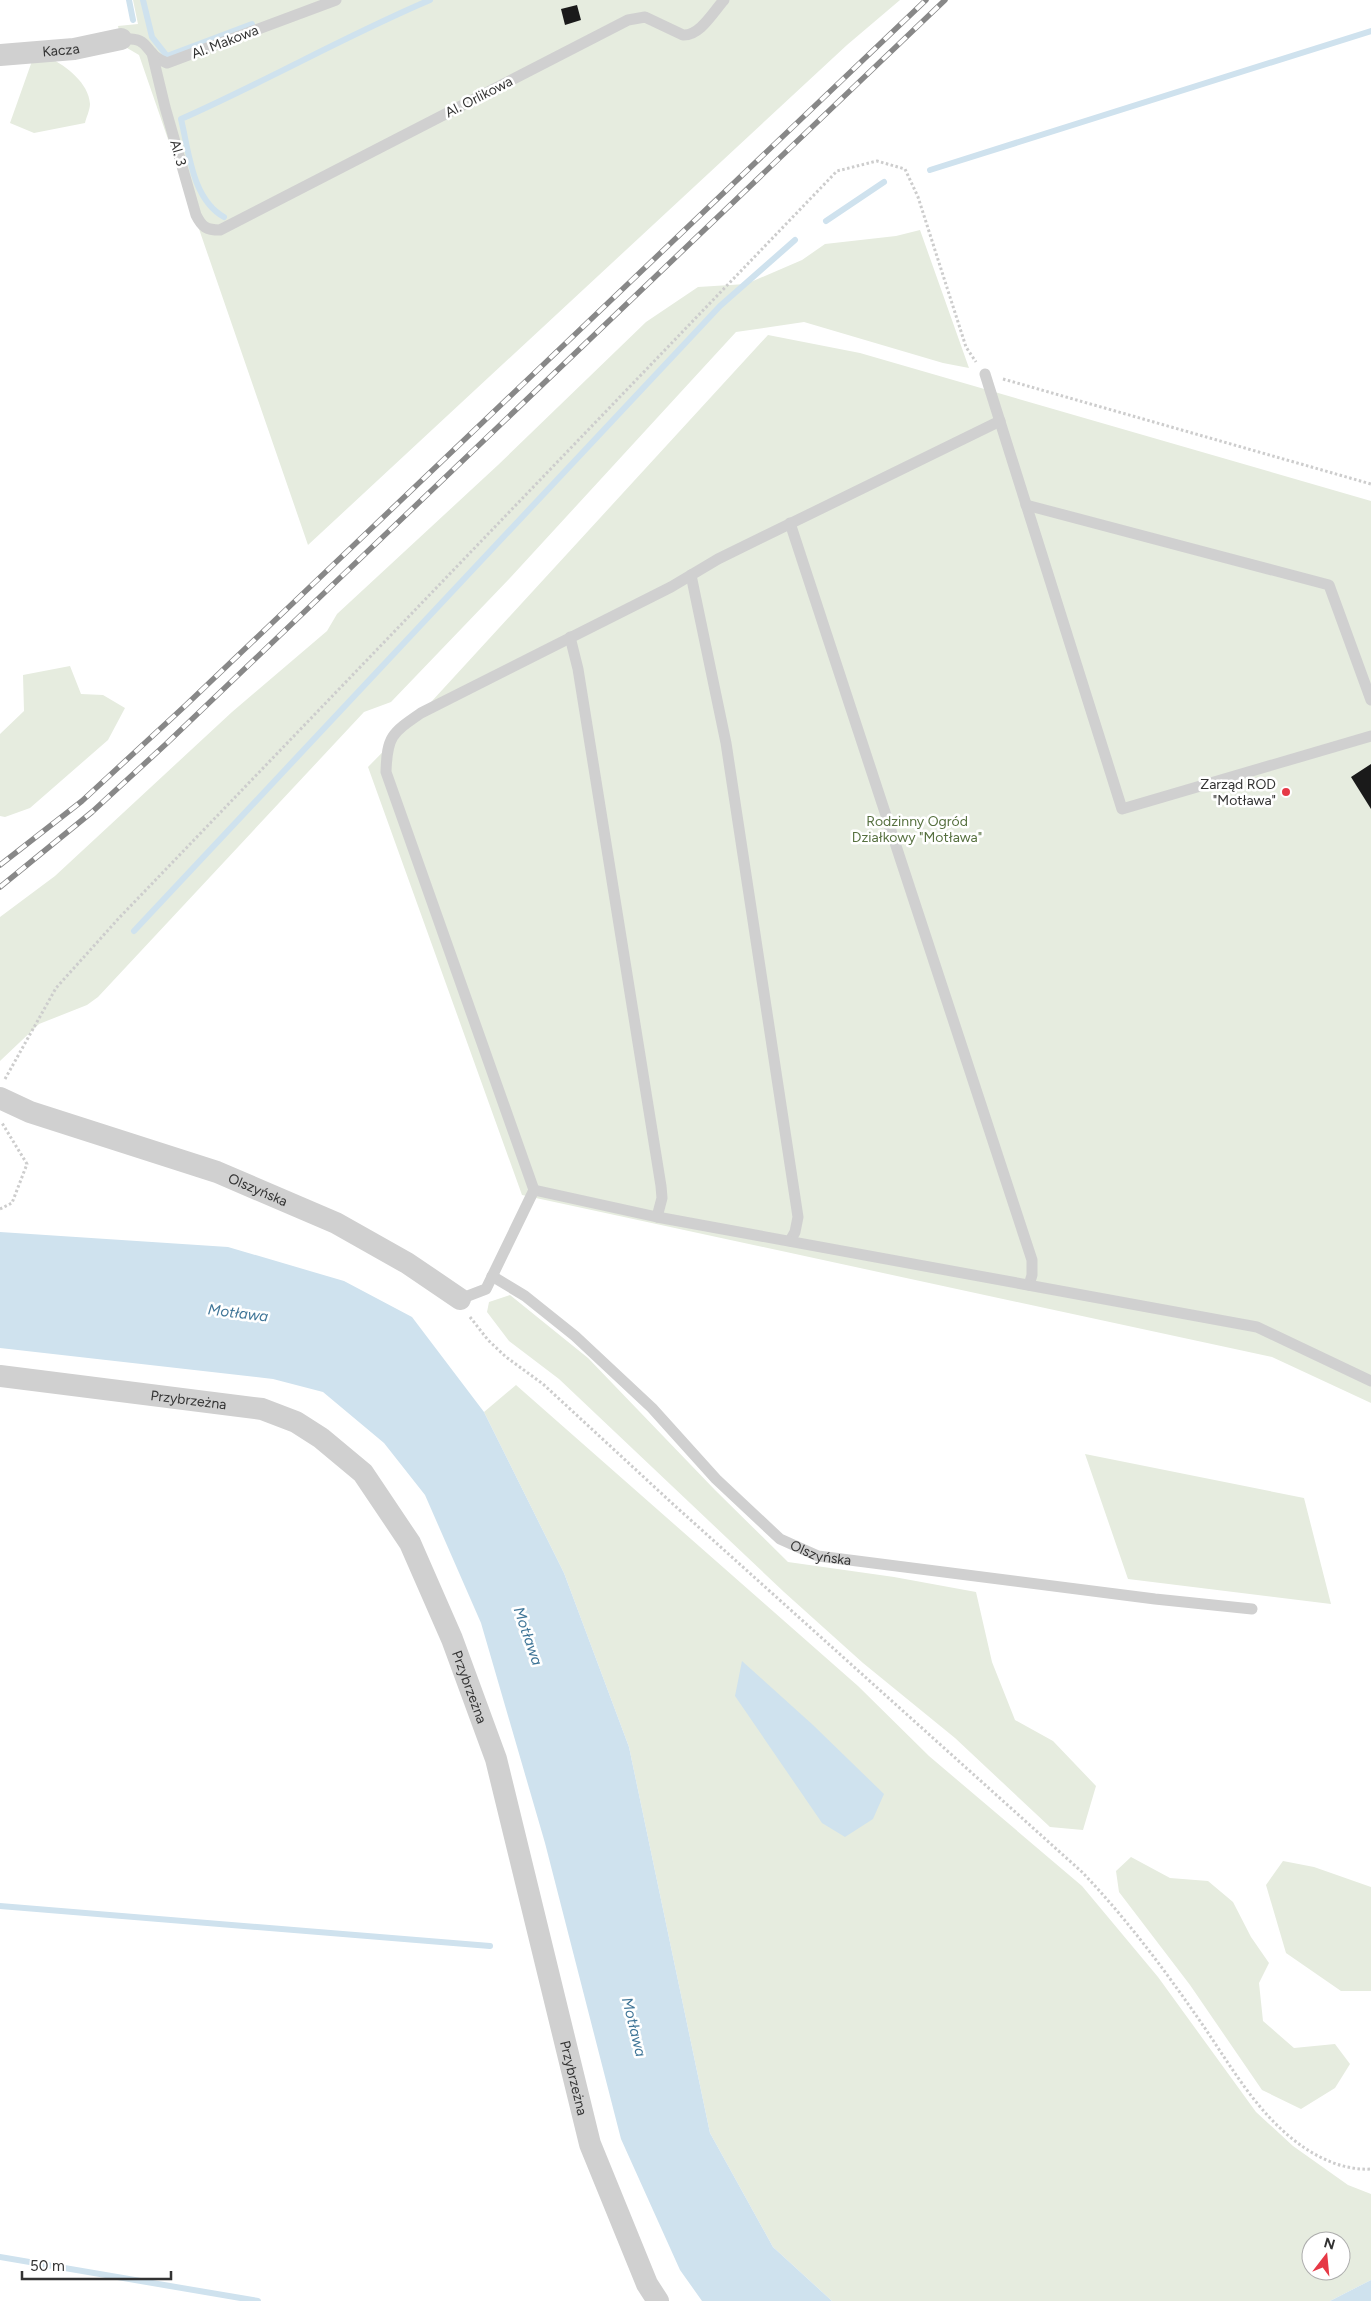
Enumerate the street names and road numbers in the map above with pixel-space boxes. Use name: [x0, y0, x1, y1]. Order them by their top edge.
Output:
street label: Al. Makowa: [189, 21, 261, 63]
street label: Kacza: [42, 40, 81, 60]
street label: Al. Orlikowa: [442, 73, 516, 121]
street label: Al. 3: [166, 138, 190, 168]
street label: Olszyńska: [226, 1169, 290, 1210]
street label: Przybrzeżna: [150, 1387, 227, 1413]
street label: Olszyńska: [788, 1536, 852, 1569]
street label: Przybrzeżna: [448, 1648, 491, 1726]
street label: Przybrzeżna: [557, 2039, 591, 2117]

